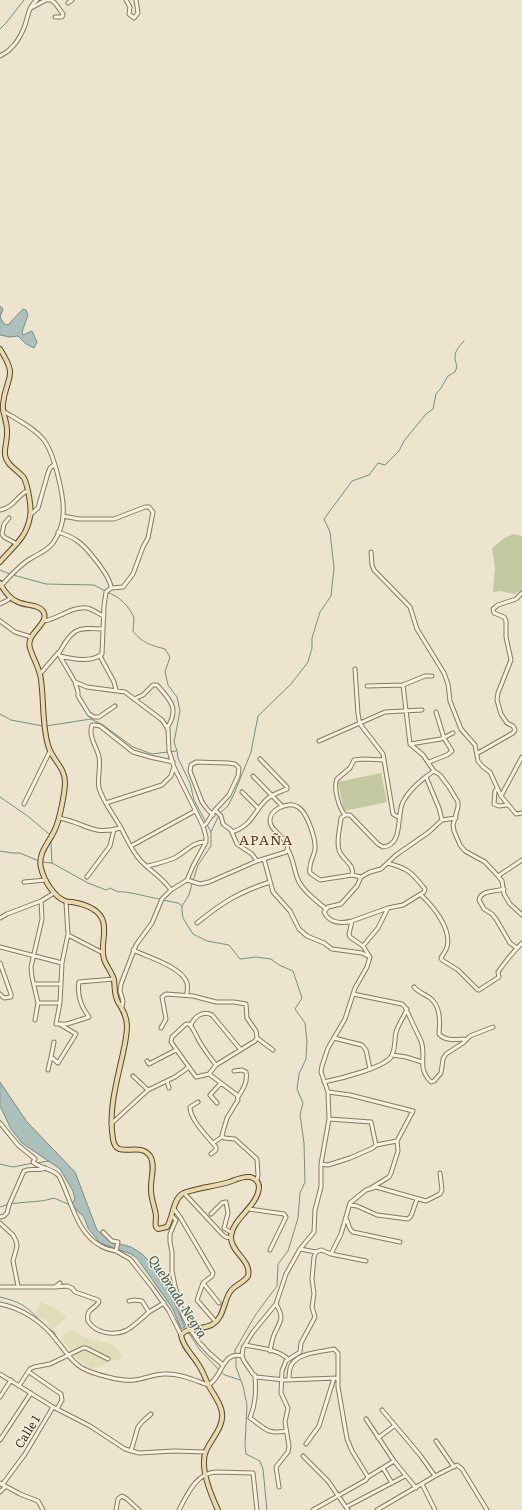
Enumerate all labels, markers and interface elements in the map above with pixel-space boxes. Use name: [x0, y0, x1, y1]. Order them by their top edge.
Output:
district label: APAÑA: [239, 833, 293, 849]
water label: Quebrada Negra: [144, 1253, 210, 1341]
street label: Calle 1: [12, 1413, 44, 1451]

